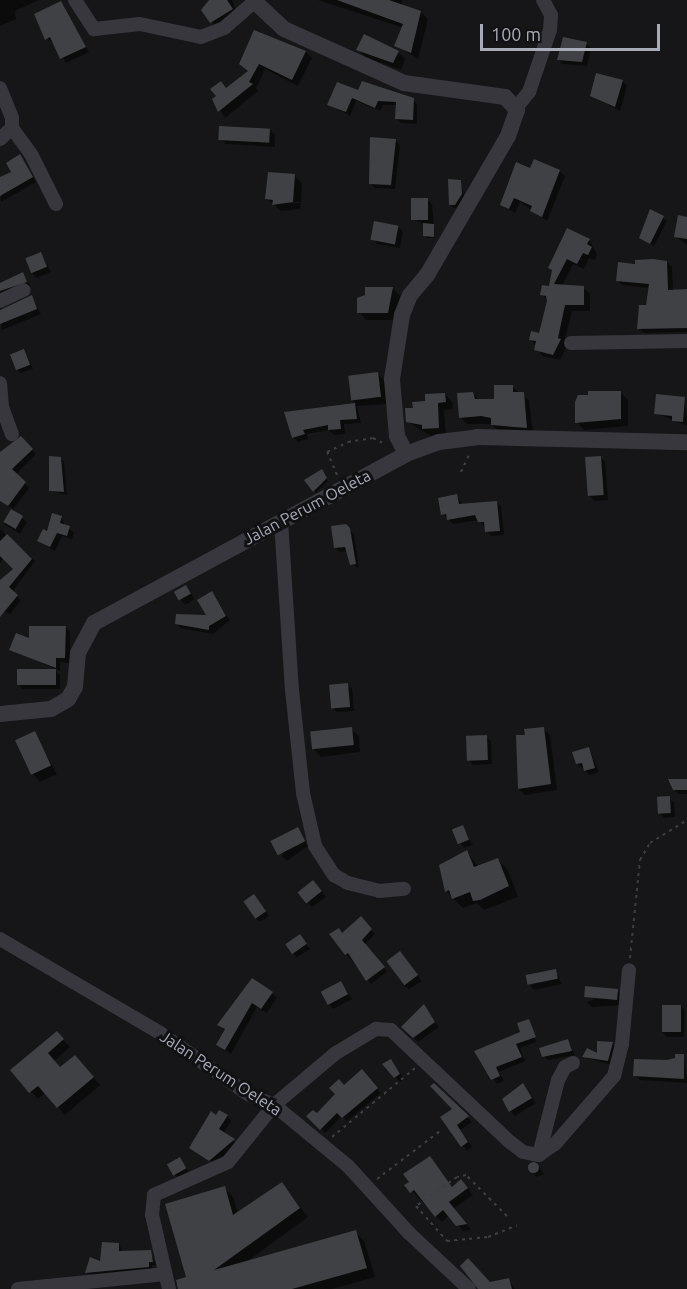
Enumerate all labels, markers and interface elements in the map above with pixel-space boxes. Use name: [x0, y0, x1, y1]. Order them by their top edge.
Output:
scale bar: [483, 12, 663, 50]
text: 100 m: [491, 24, 541, 44]
street label: Jalan Perum Oeleta: [240, 465, 374, 549]
street label: Jalan Perum Oeleta: [157, 1027, 285, 1119]

